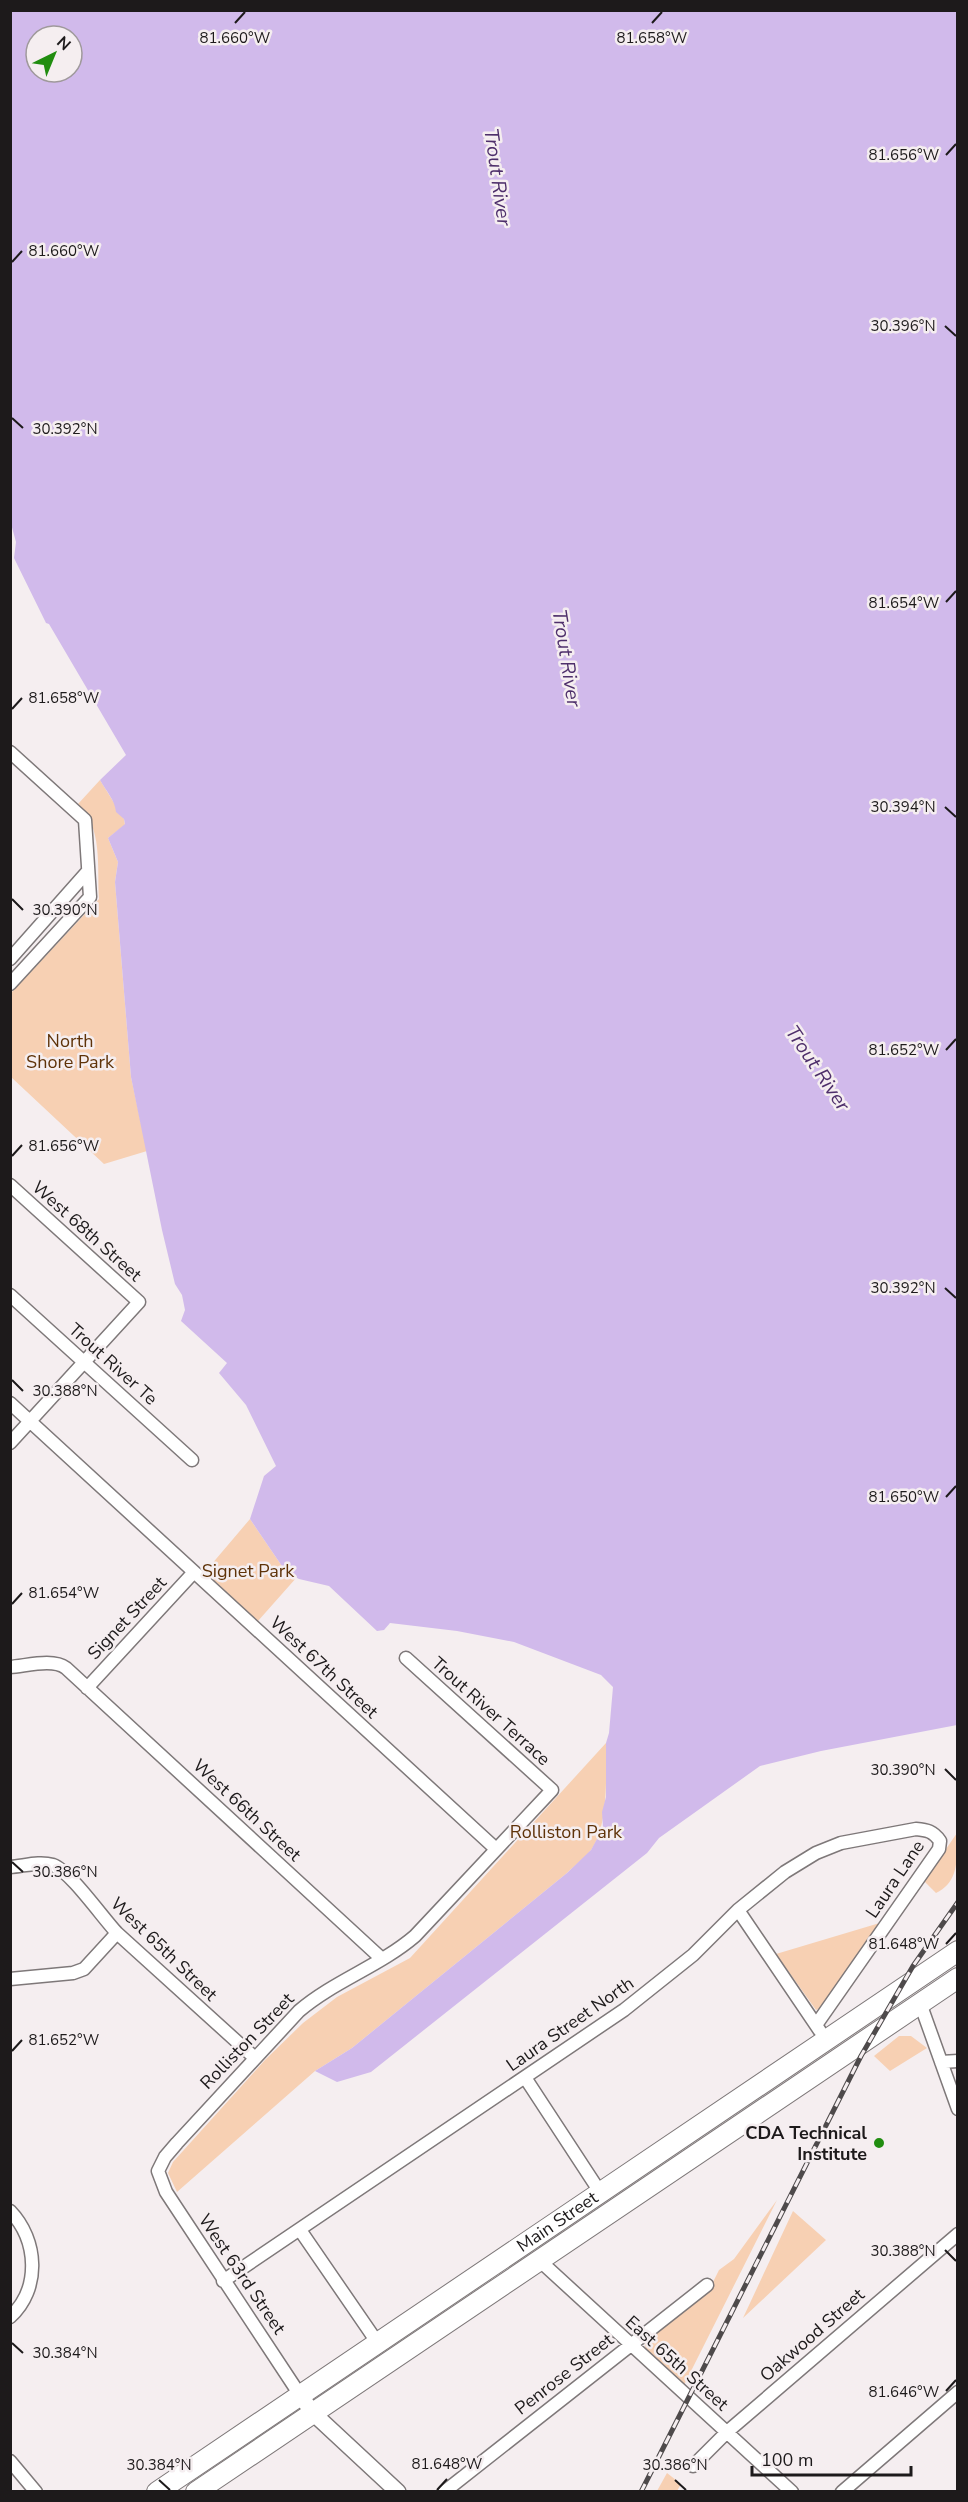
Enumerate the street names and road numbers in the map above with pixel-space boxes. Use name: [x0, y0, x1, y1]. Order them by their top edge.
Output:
street label: West 68th Street: [27, 1175, 147, 1287]
street label: Trout River Te: [63, 1318, 163, 1410]
street label: Signet Street: [82, 1571, 172, 1665]
street label: West 67th Street: [265, 1611, 384, 1724]
street label: Trout River Terrace: [427, 1651, 555, 1771]
street label: West 66th Street: [188, 1754, 307, 1867]
street label: Laura Lane: [860, 1835, 930, 1923]
street label: West 65th Street: [105, 1892, 223, 2007]
street label: Laura Street North: [501, 1971, 639, 2077]
street label: Rolliston Street: [195, 1987, 300, 2094]
street label: Main Street: [512, 2185, 603, 2258]
street label: West 63rd Street: [193, 2209, 291, 2339]
street label: Oakwood Street: [755, 2282, 870, 2387]
street label: East 65th Street: [620, 2310, 734, 2416]
street label: Penrose Street: [510, 2327, 619, 2420]

